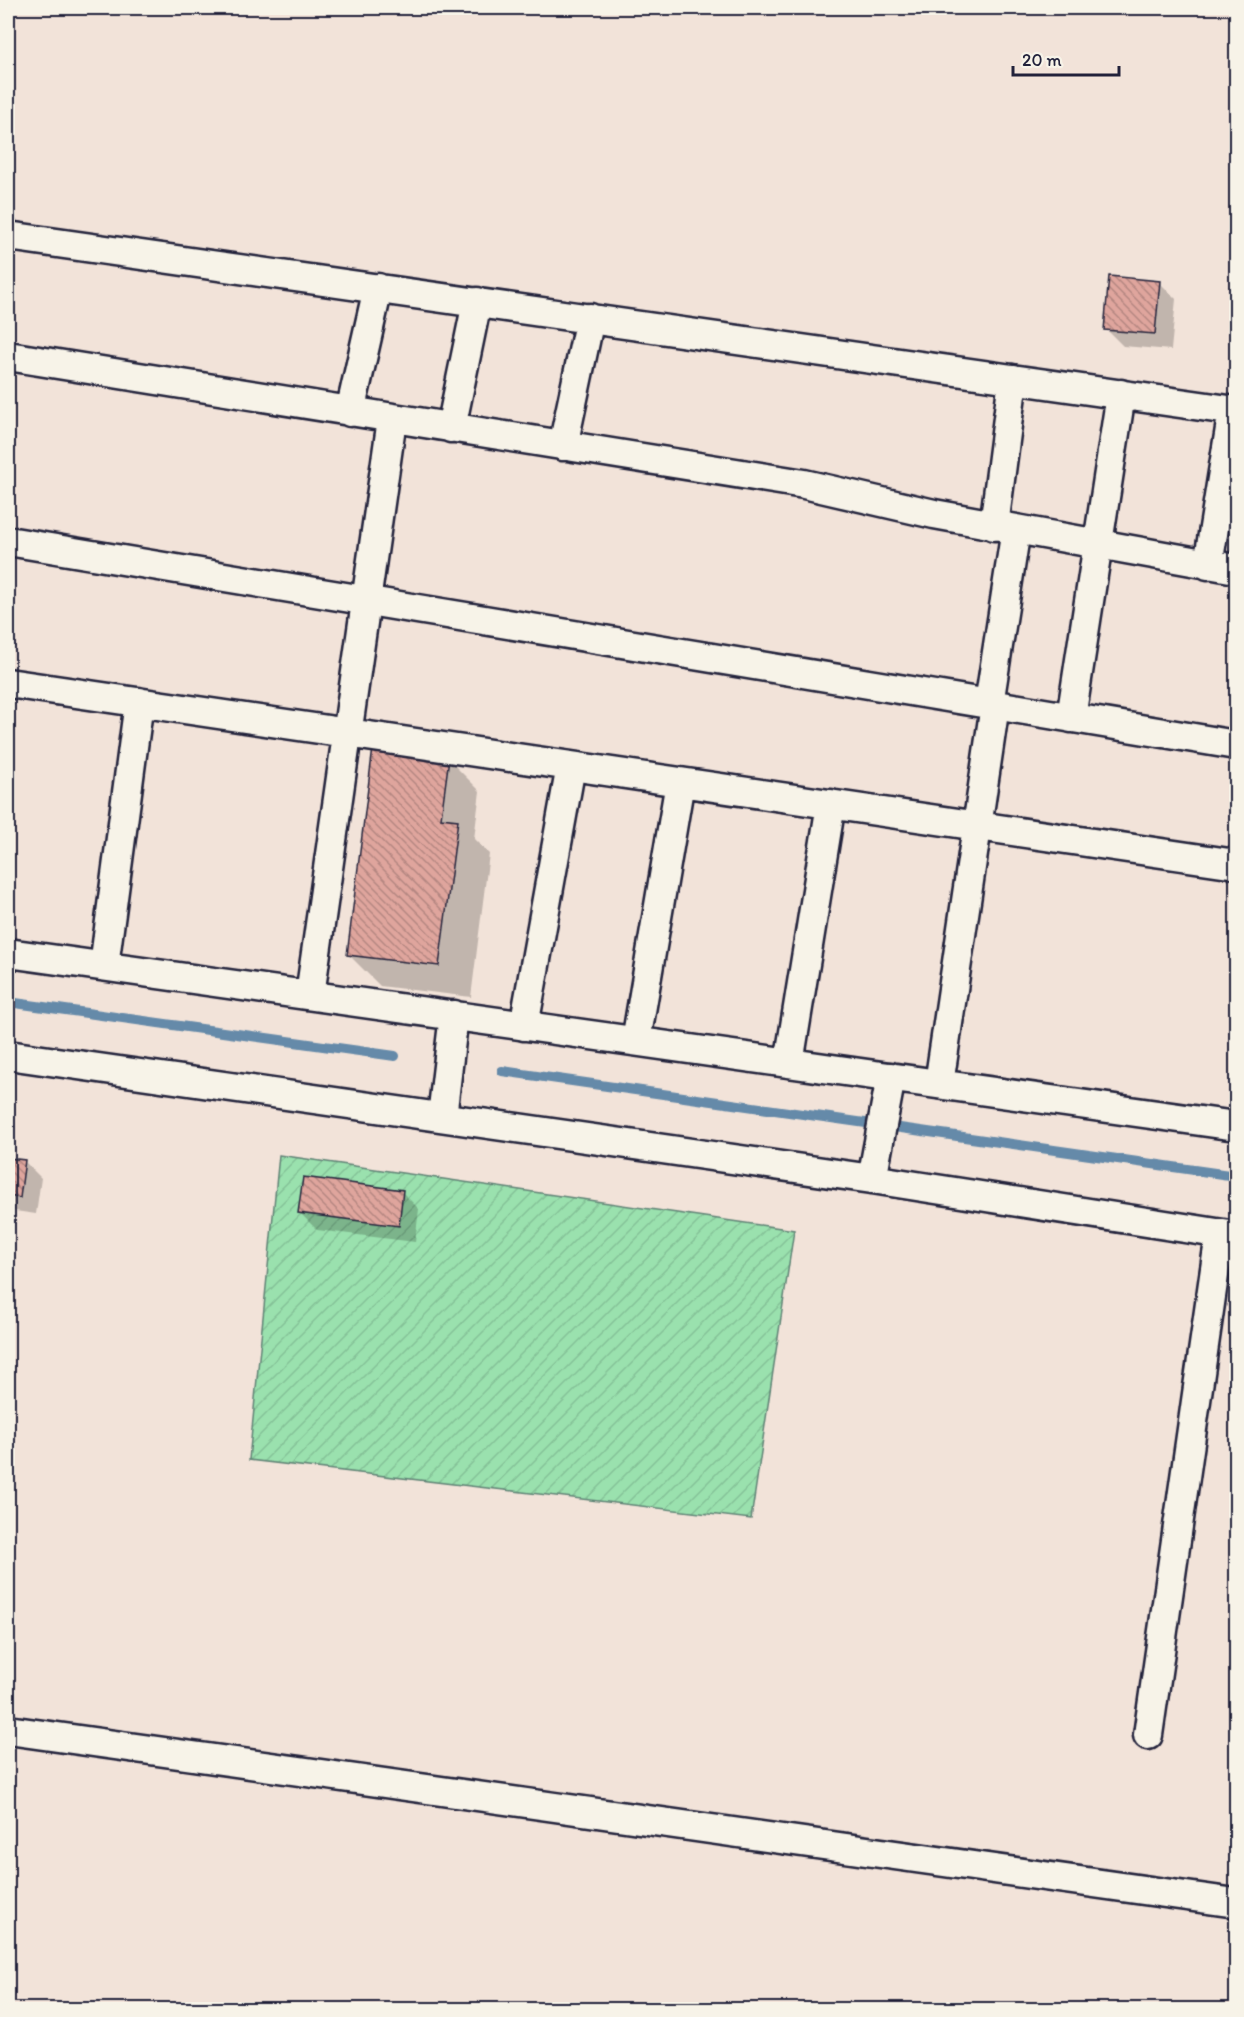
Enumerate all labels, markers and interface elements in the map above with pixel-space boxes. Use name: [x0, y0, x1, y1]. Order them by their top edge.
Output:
scale bar: [1013, 39, 1120, 77]
text: 20 m: [1022, 49, 1062, 71]

